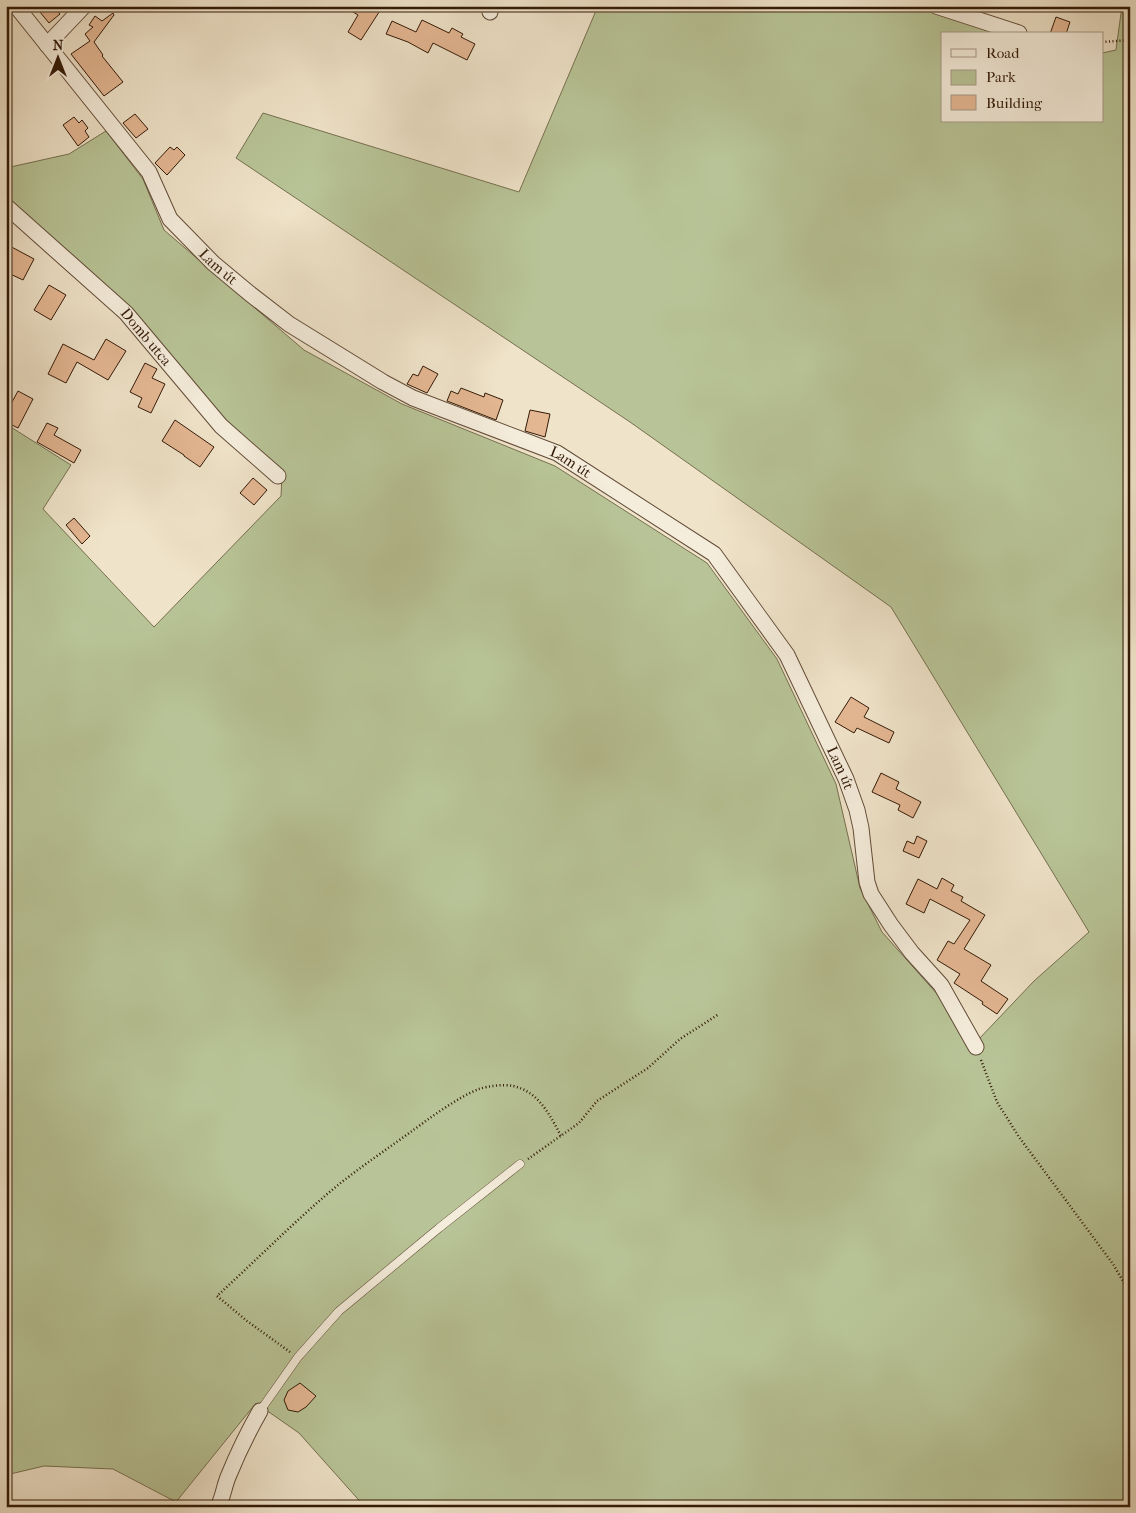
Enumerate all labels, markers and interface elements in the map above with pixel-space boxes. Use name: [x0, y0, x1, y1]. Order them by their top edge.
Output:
north arrow: [32, 32, 82, 82]
legend: [941, 32, 1104, 122]
text: N: [53, 37, 64, 54]
text: Road: [986, 44, 1020, 62]
text: Park: [986, 68, 1016, 86]
text: Building: [986, 94, 1043, 112]
street label: Lam út: [195, 245, 242, 289]
street label: Domb utca: [117, 304, 176, 370]
street label: Lam út: [548, 442, 595, 482]
street label: Lam út: [823, 743, 858, 792]

